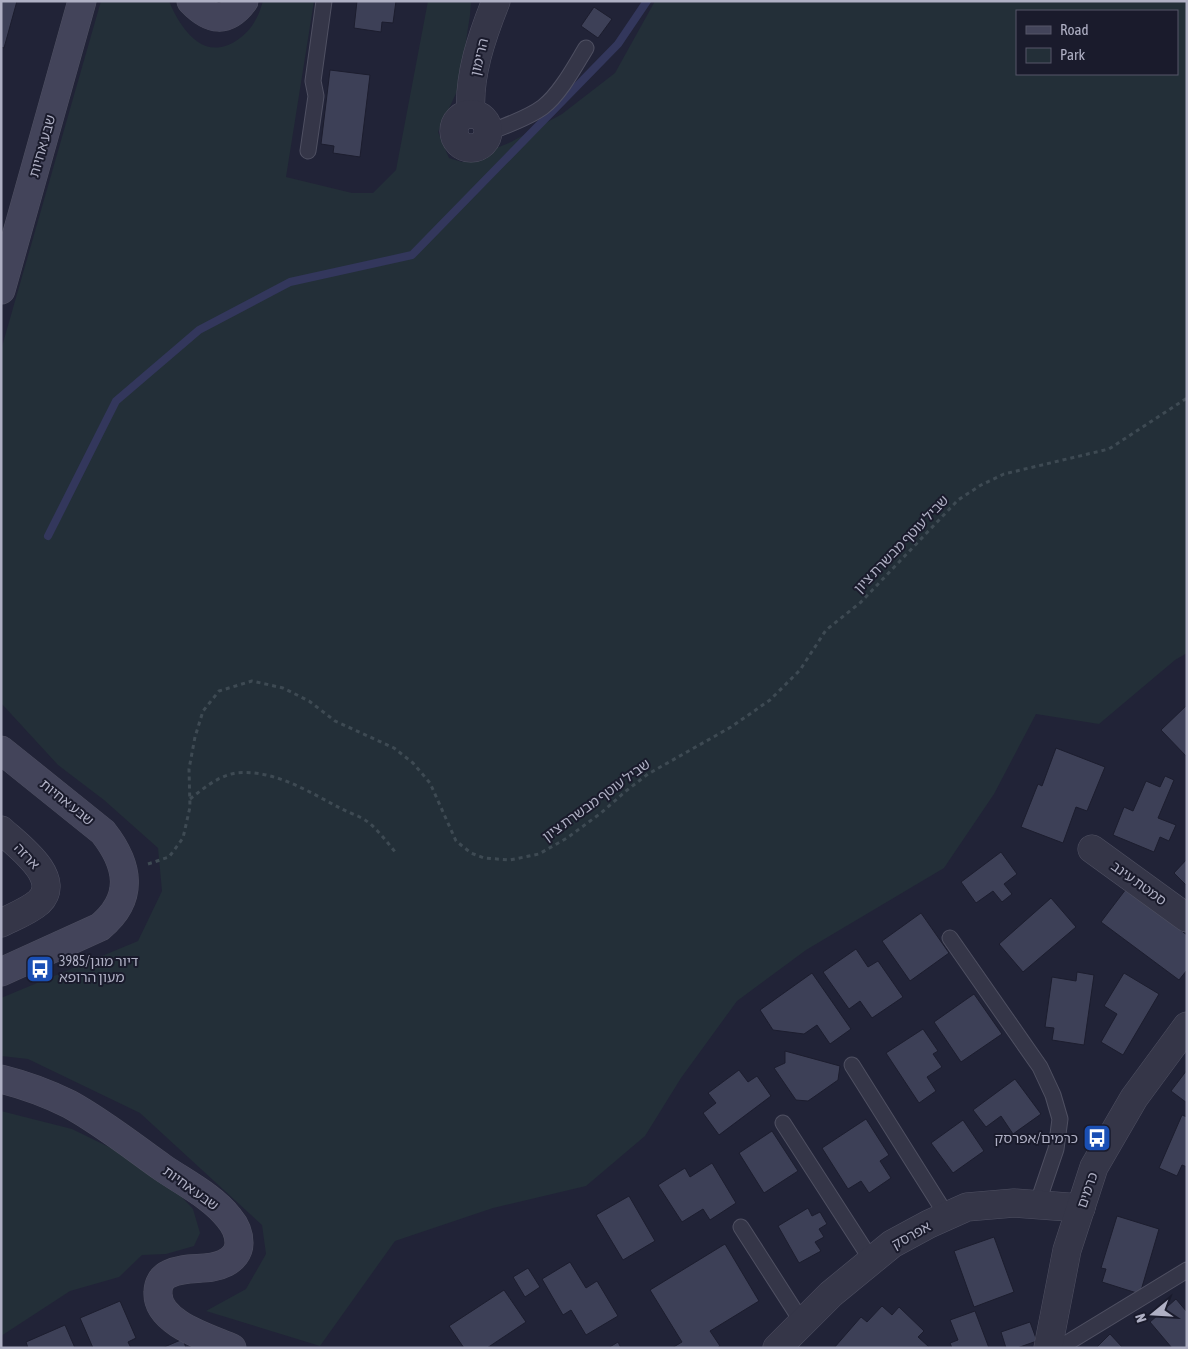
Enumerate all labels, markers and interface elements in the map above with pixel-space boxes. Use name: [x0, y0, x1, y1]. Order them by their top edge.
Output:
legend: [1016, 10, 1178, 75]
text: Road: [1060, 21, 1089, 38]
street label: הרימון: [467, 37, 491, 77]
text: Park: [1060, 46, 1085, 63]
street label: שבע אחיות: [25, 113, 59, 179]
street label: שביל עוטף מבשרת ציון: [850, 492, 952, 596]
street label: שביל עוטף מבשרת ציון: [539, 756, 653, 844]
street label: שבע אחיות: [37, 776, 97, 828]
street label: ארזה: [11, 840, 43, 872]
street label: סמטת עינב: [1108, 858, 1170, 908]
place label: 3985/דיור מוגן מעון הרופא: [59, 953, 139, 985]
bus stop icon: 3985/דיור מוגן מעון הרופא: [25, 954, 55, 984]
bus stop icon: כרמים/אפרסק: [1082, 1123, 1112, 1153]
place label: כרמים/אפרסק: [994, 1130, 1078, 1146]
street label: שבע אחיות: [160, 1163, 222, 1213]
street label: כרמים: [1073, 1170, 1101, 1210]
street label: אפרסק: [889, 1218, 933, 1252]
north arrow: [1128, 1289, 1178, 1339]
text: N: [1132, 1312, 1150, 1324]

